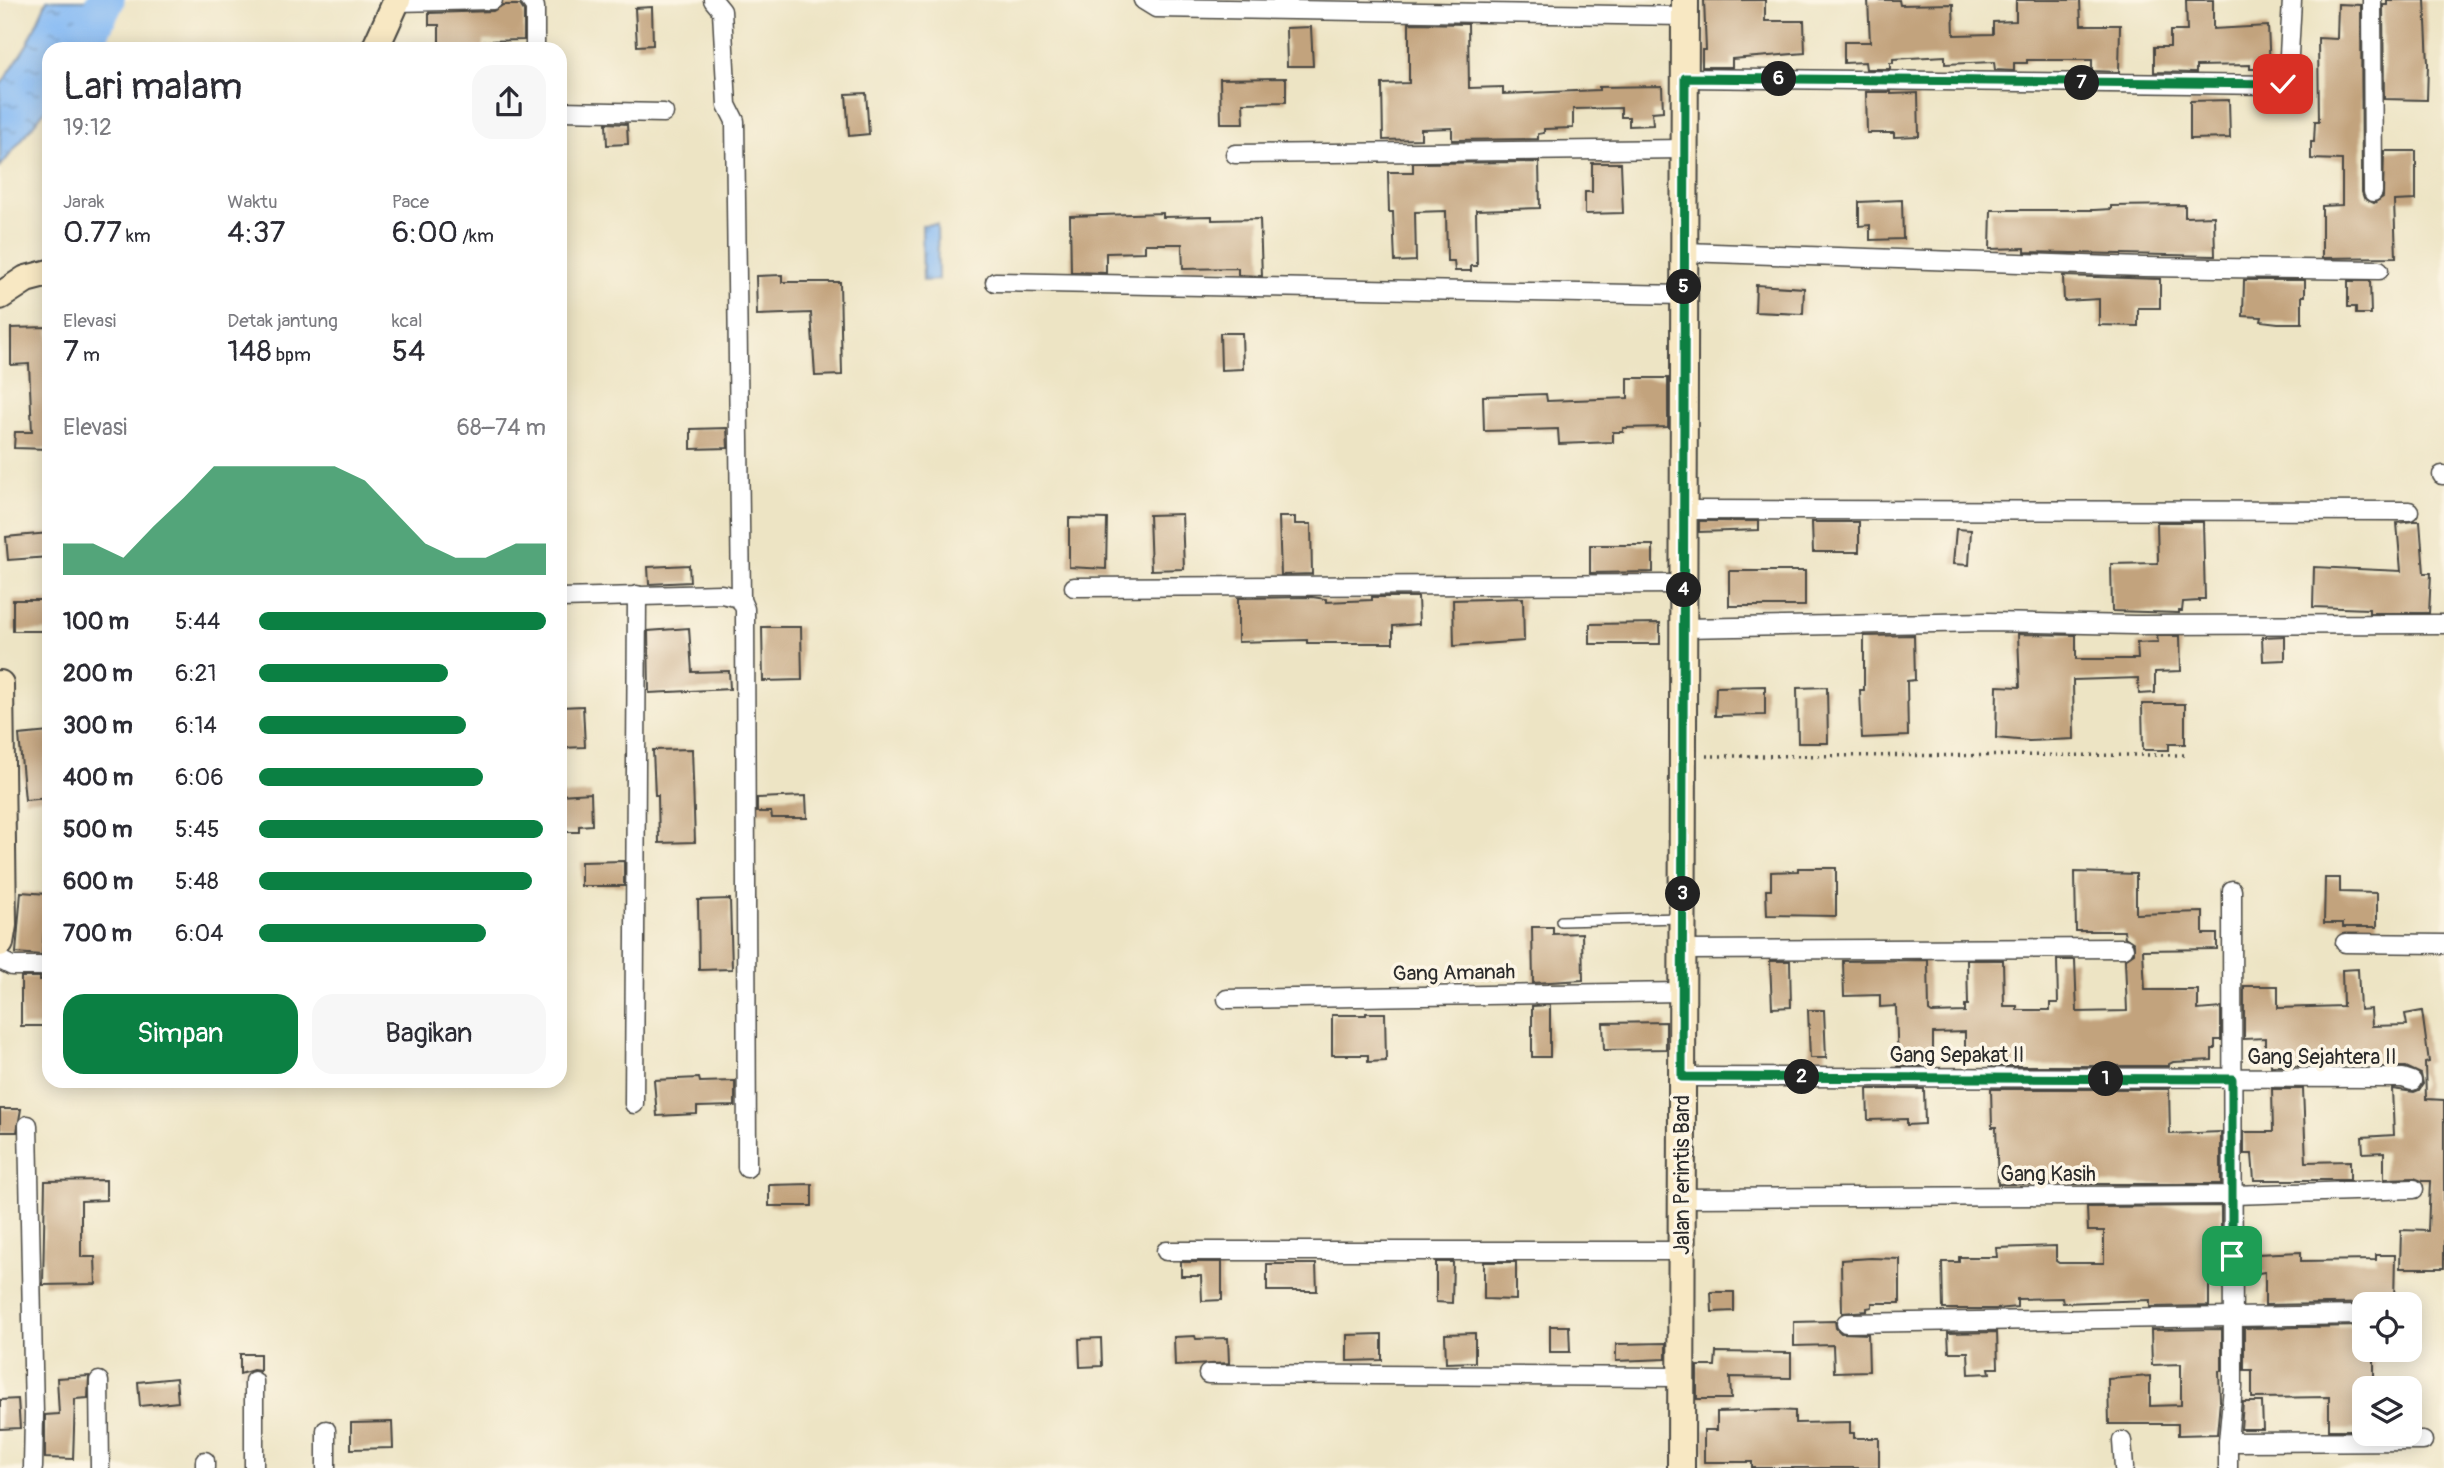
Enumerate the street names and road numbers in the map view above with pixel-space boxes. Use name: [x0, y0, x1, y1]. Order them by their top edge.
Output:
street label: Gang Amanah: [1392, 958, 1516, 988]
street label: Gang Sepakat II: [1889, 1042, 2025, 1069]
street label: Gang Sejahtera II: [2247, 1044, 2397, 1071]
street label: Jalan Perintis Bard: [1669, 1095, 1696, 1255]
street label: Gang Kasih: [2000, 1161, 2096, 1188]

